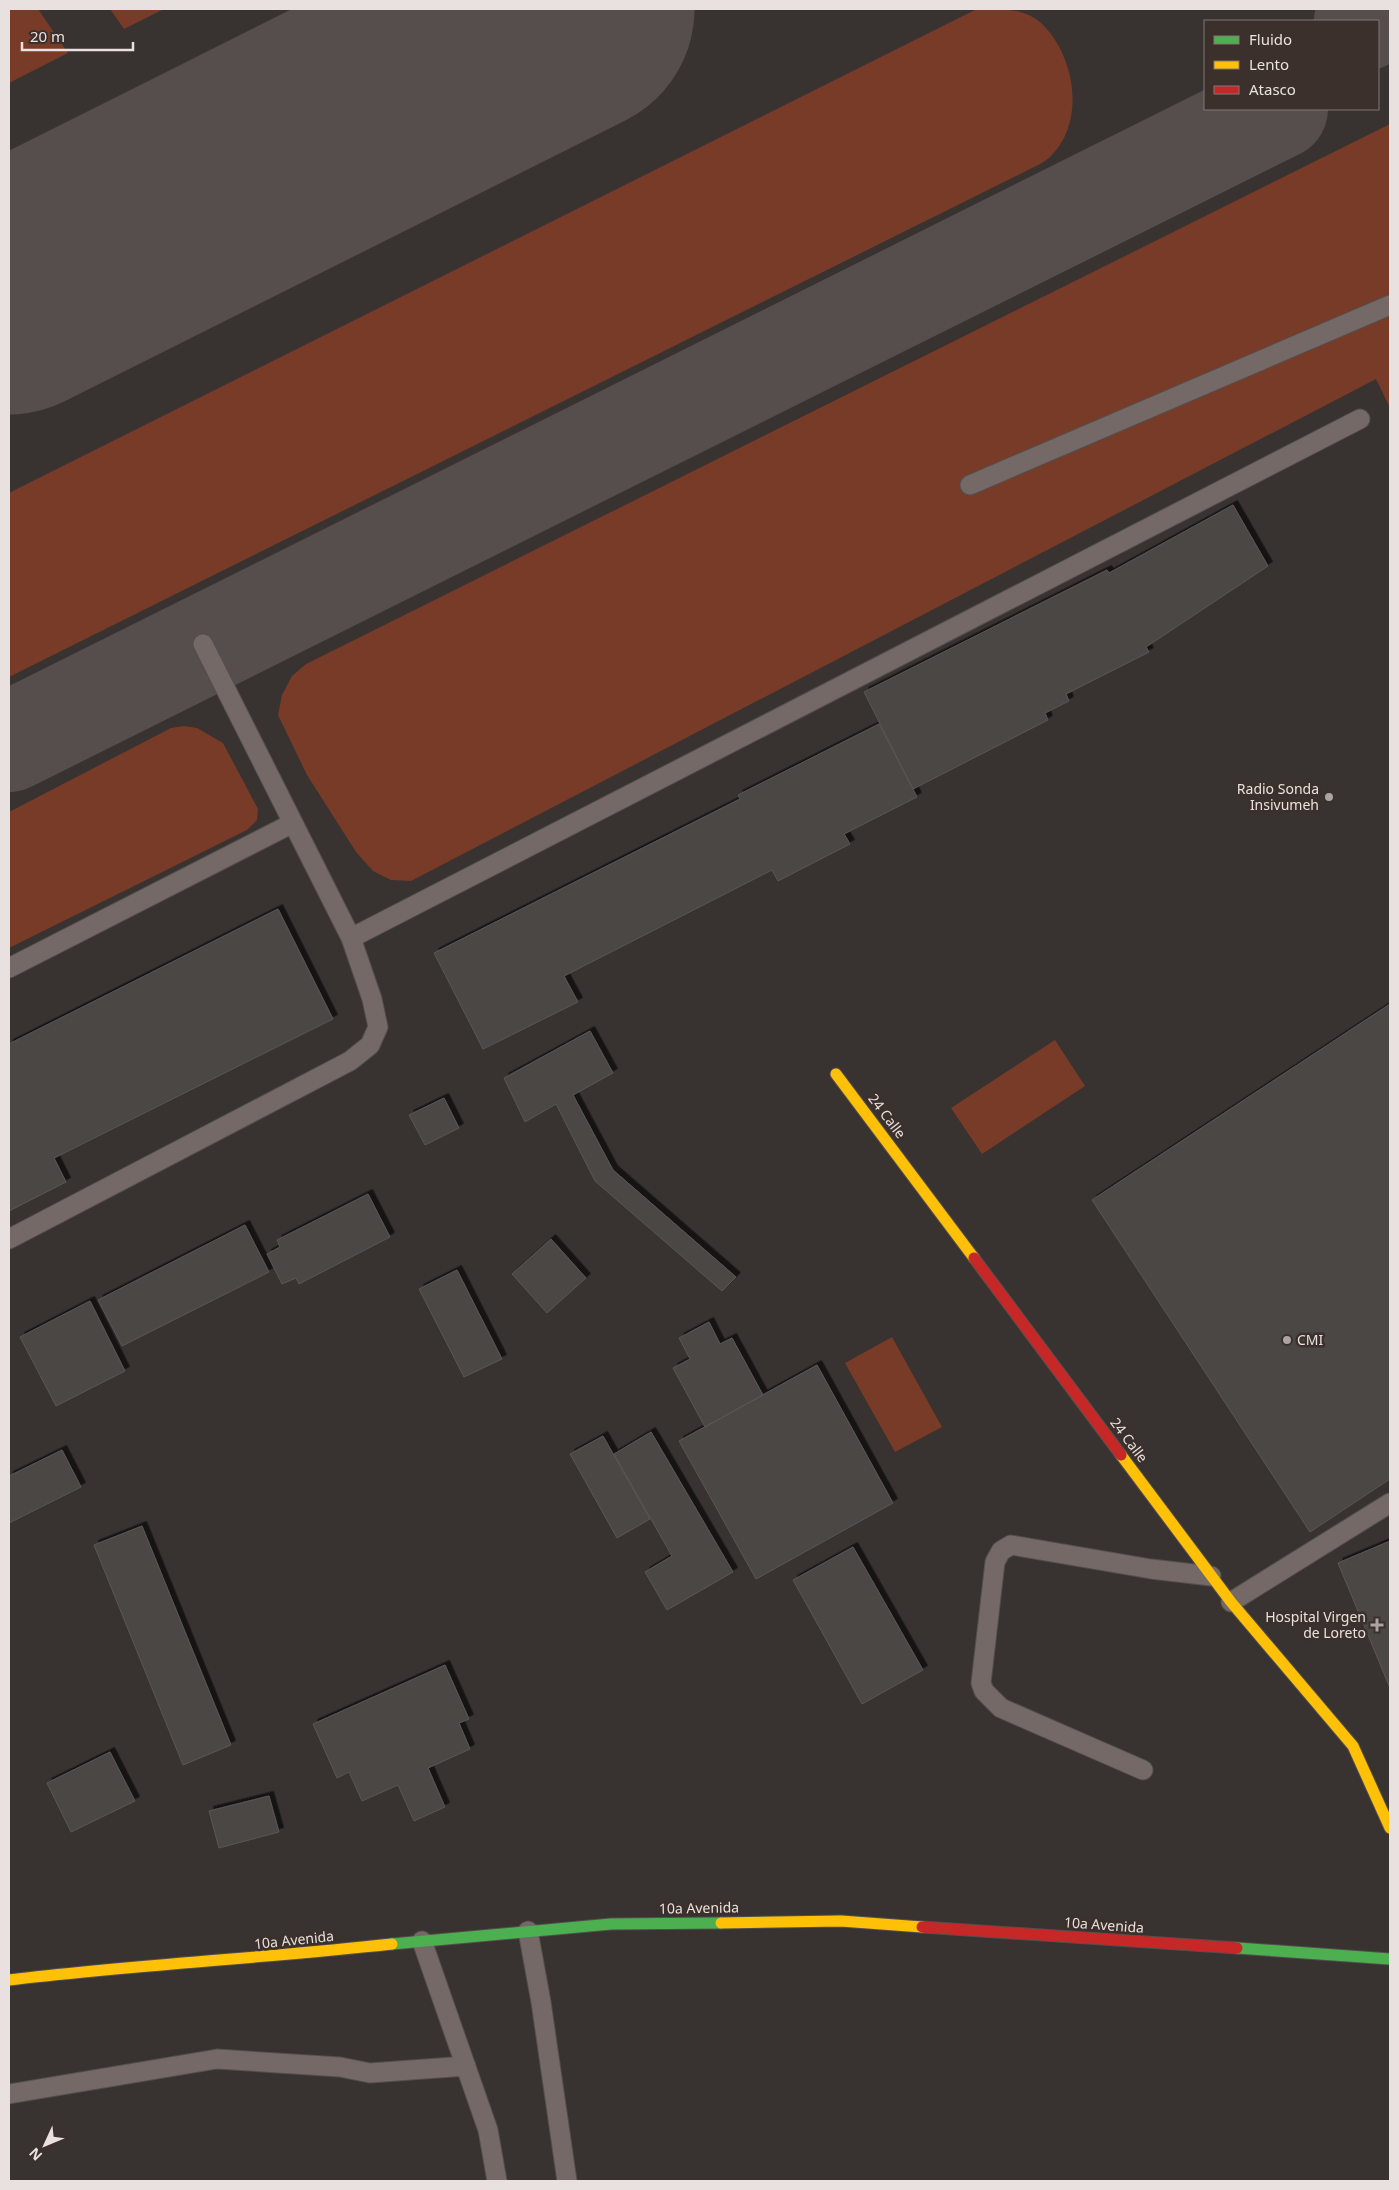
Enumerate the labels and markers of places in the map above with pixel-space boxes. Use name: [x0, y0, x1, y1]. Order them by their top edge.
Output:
place label: Radio Sonda Insivumeh: [1237, 779, 1319, 814]
marker: Radio Sonda Insivumeh: [1323, 791, 1335, 803]
place label: CMI: [1297, 1330, 1324, 1349]
marker: CMI: [1281, 1334, 1293, 1346]
place label: Hospital Virgen de Loreto: [1265, 1607, 1366, 1642]
marker: Hospital Virgen de Loreto: [1370, 1618, 1384, 1632]

